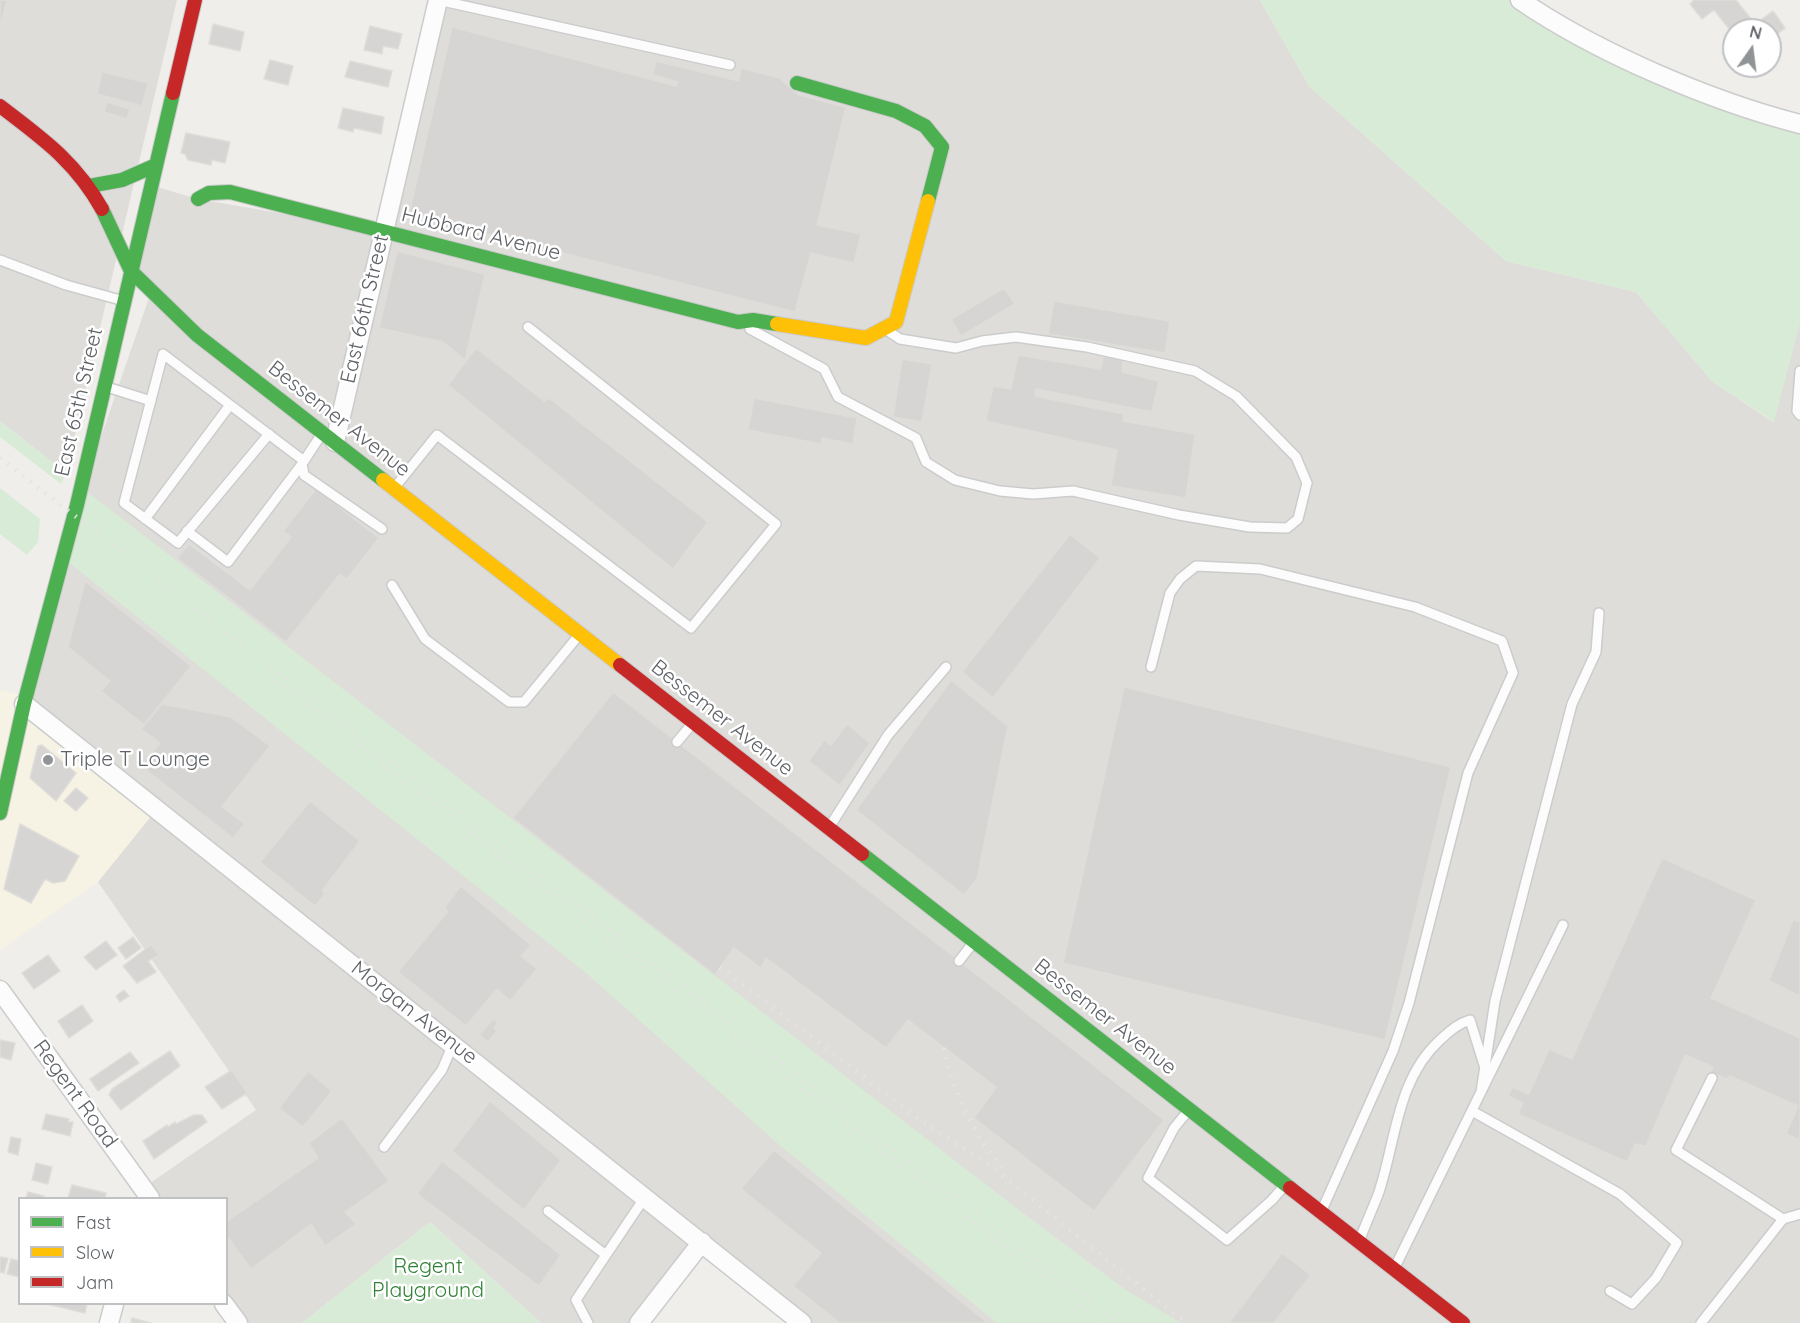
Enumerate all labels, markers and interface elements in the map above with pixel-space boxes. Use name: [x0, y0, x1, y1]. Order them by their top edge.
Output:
north arrow: [1722, 18, 1782, 78]
text: N: [1748, 21, 1764, 44]
street label: Hubbard Avenue: [399, 202, 563, 266]
street label: East 66th Street: [336, 232, 394, 386]
street label: East 65th Street: [50, 325, 108, 479]
street label: Bessemer Avenue: [263, 356, 415, 482]
street label: Bessemer Avenue: [646, 655, 798, 781]
place label: Triple T Lounge: [60, 747, 210, 773]
marker: Triple T Lounge: [41, 753, 55, 767]
street label: Bessemer Avenue: [1029, 954, 1181, 1080]
street label: Morgan Avenue: [346, 956, 482, 1070]
street label: Regent Road: [27, 1035, 123, 1153]
legend: [18, 1197, 228, 1305]
text: Fast: [76, 1211, 111, 1234]
text: Slow: [76, 1241, 114, 1264]
park label: Regent Playground: [372, 1254, 484, 1304]
text: Jam: [76, 1271, 114, 1294]

